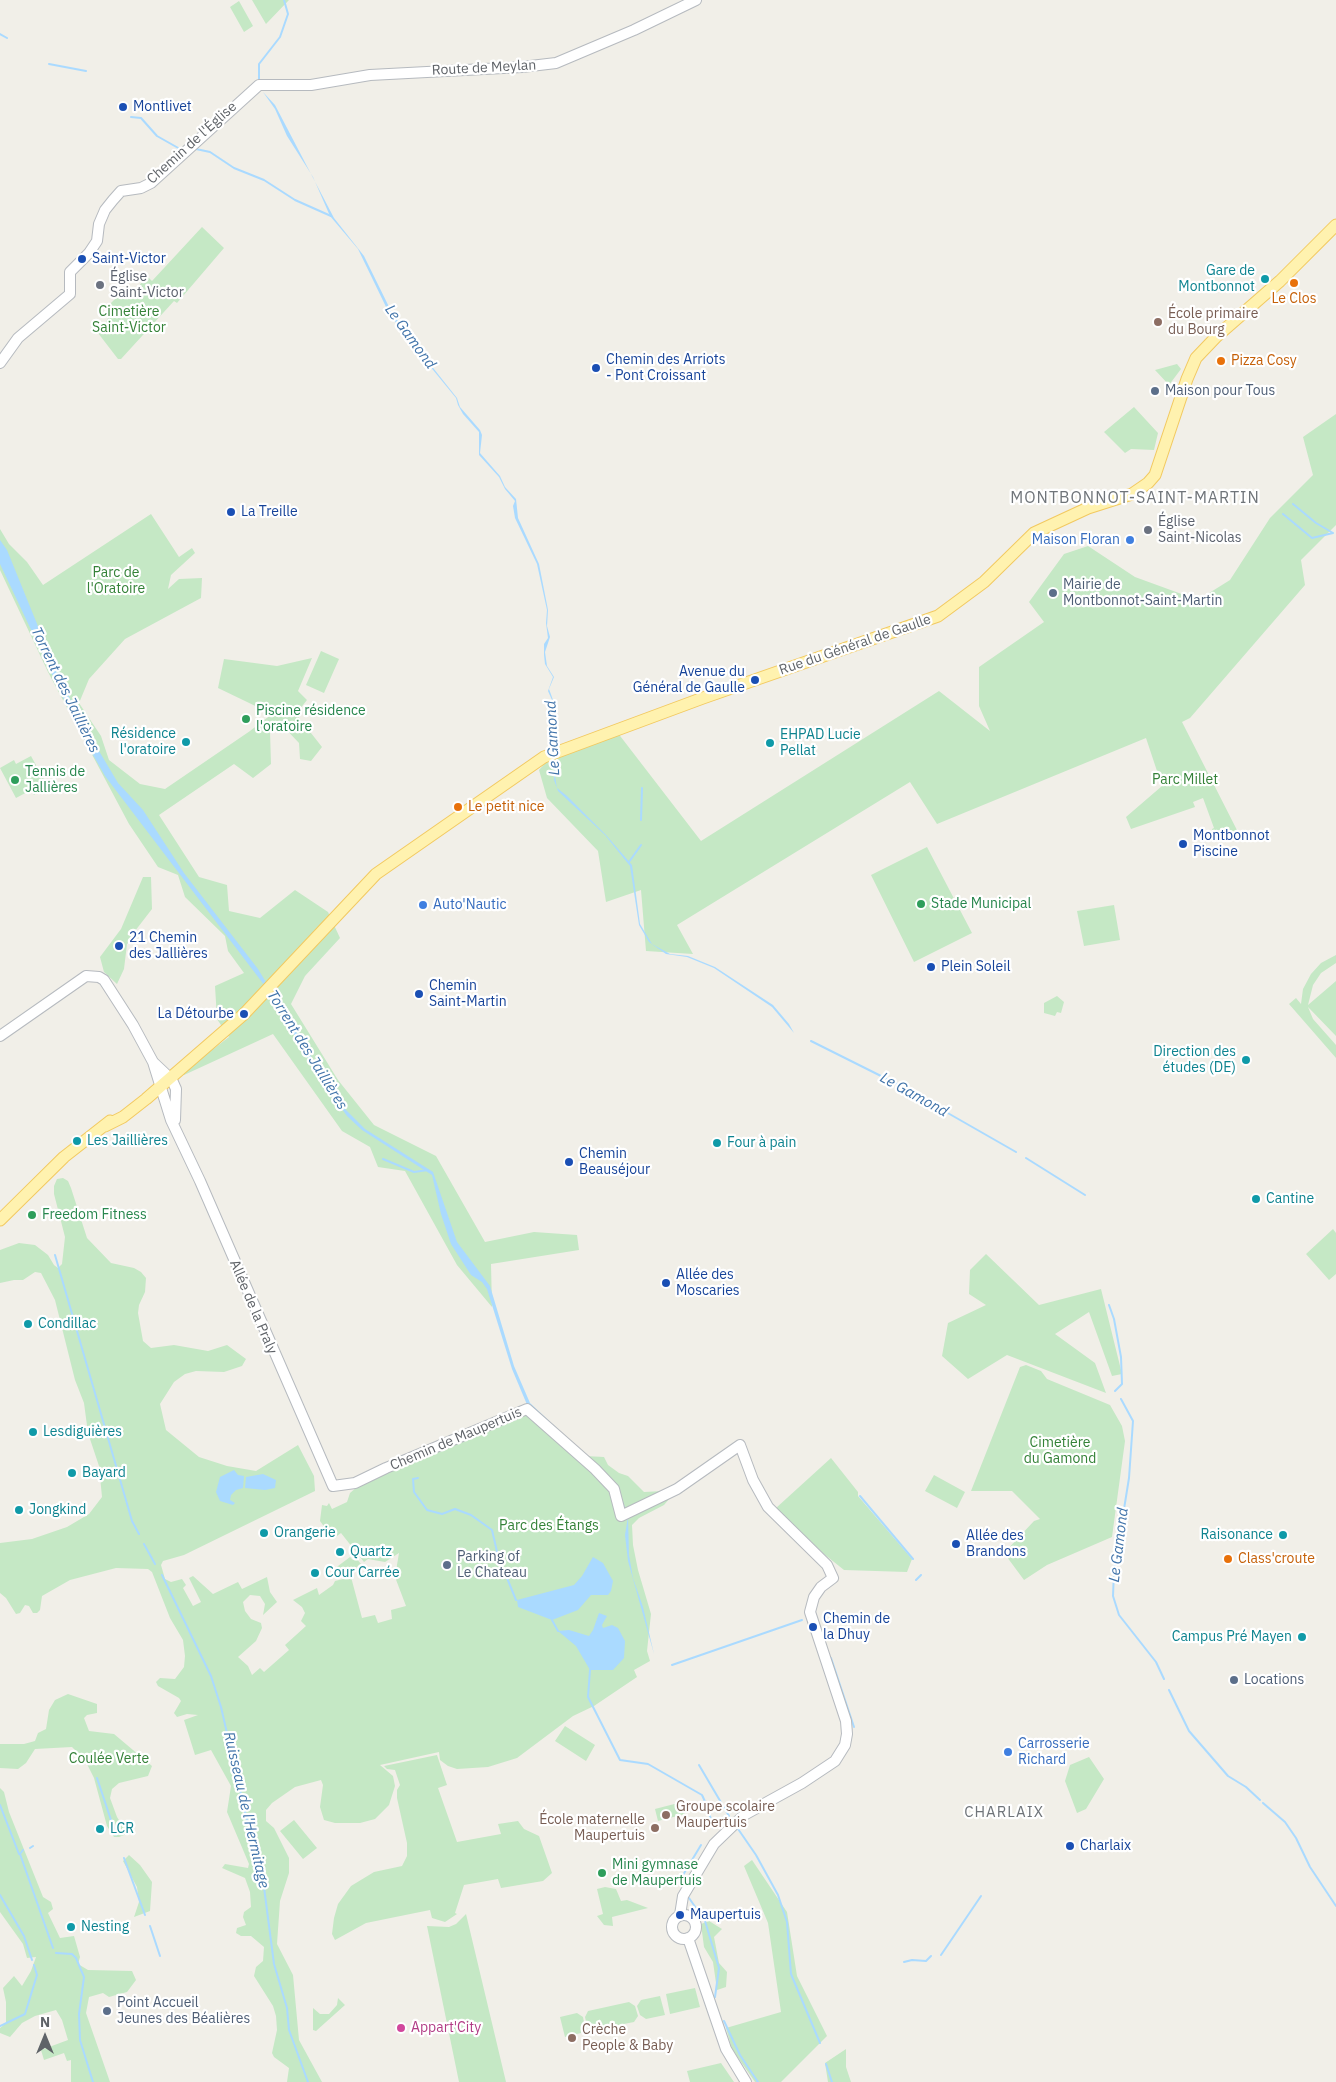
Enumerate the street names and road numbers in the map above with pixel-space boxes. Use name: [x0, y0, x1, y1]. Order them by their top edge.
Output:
street label: Route de Meylan: [431, 57, 537, 79]
street label: Chemin de l'Église: [144, 98, 240, 188]
street label: Rue du Général de Gaulle: [777, 611, 933, 679]
street label: Allée de la Praly: [226, 1257, 280, 1357]
street label: Chemin de Maupertuis: [388, 1404, 524, 1474]

